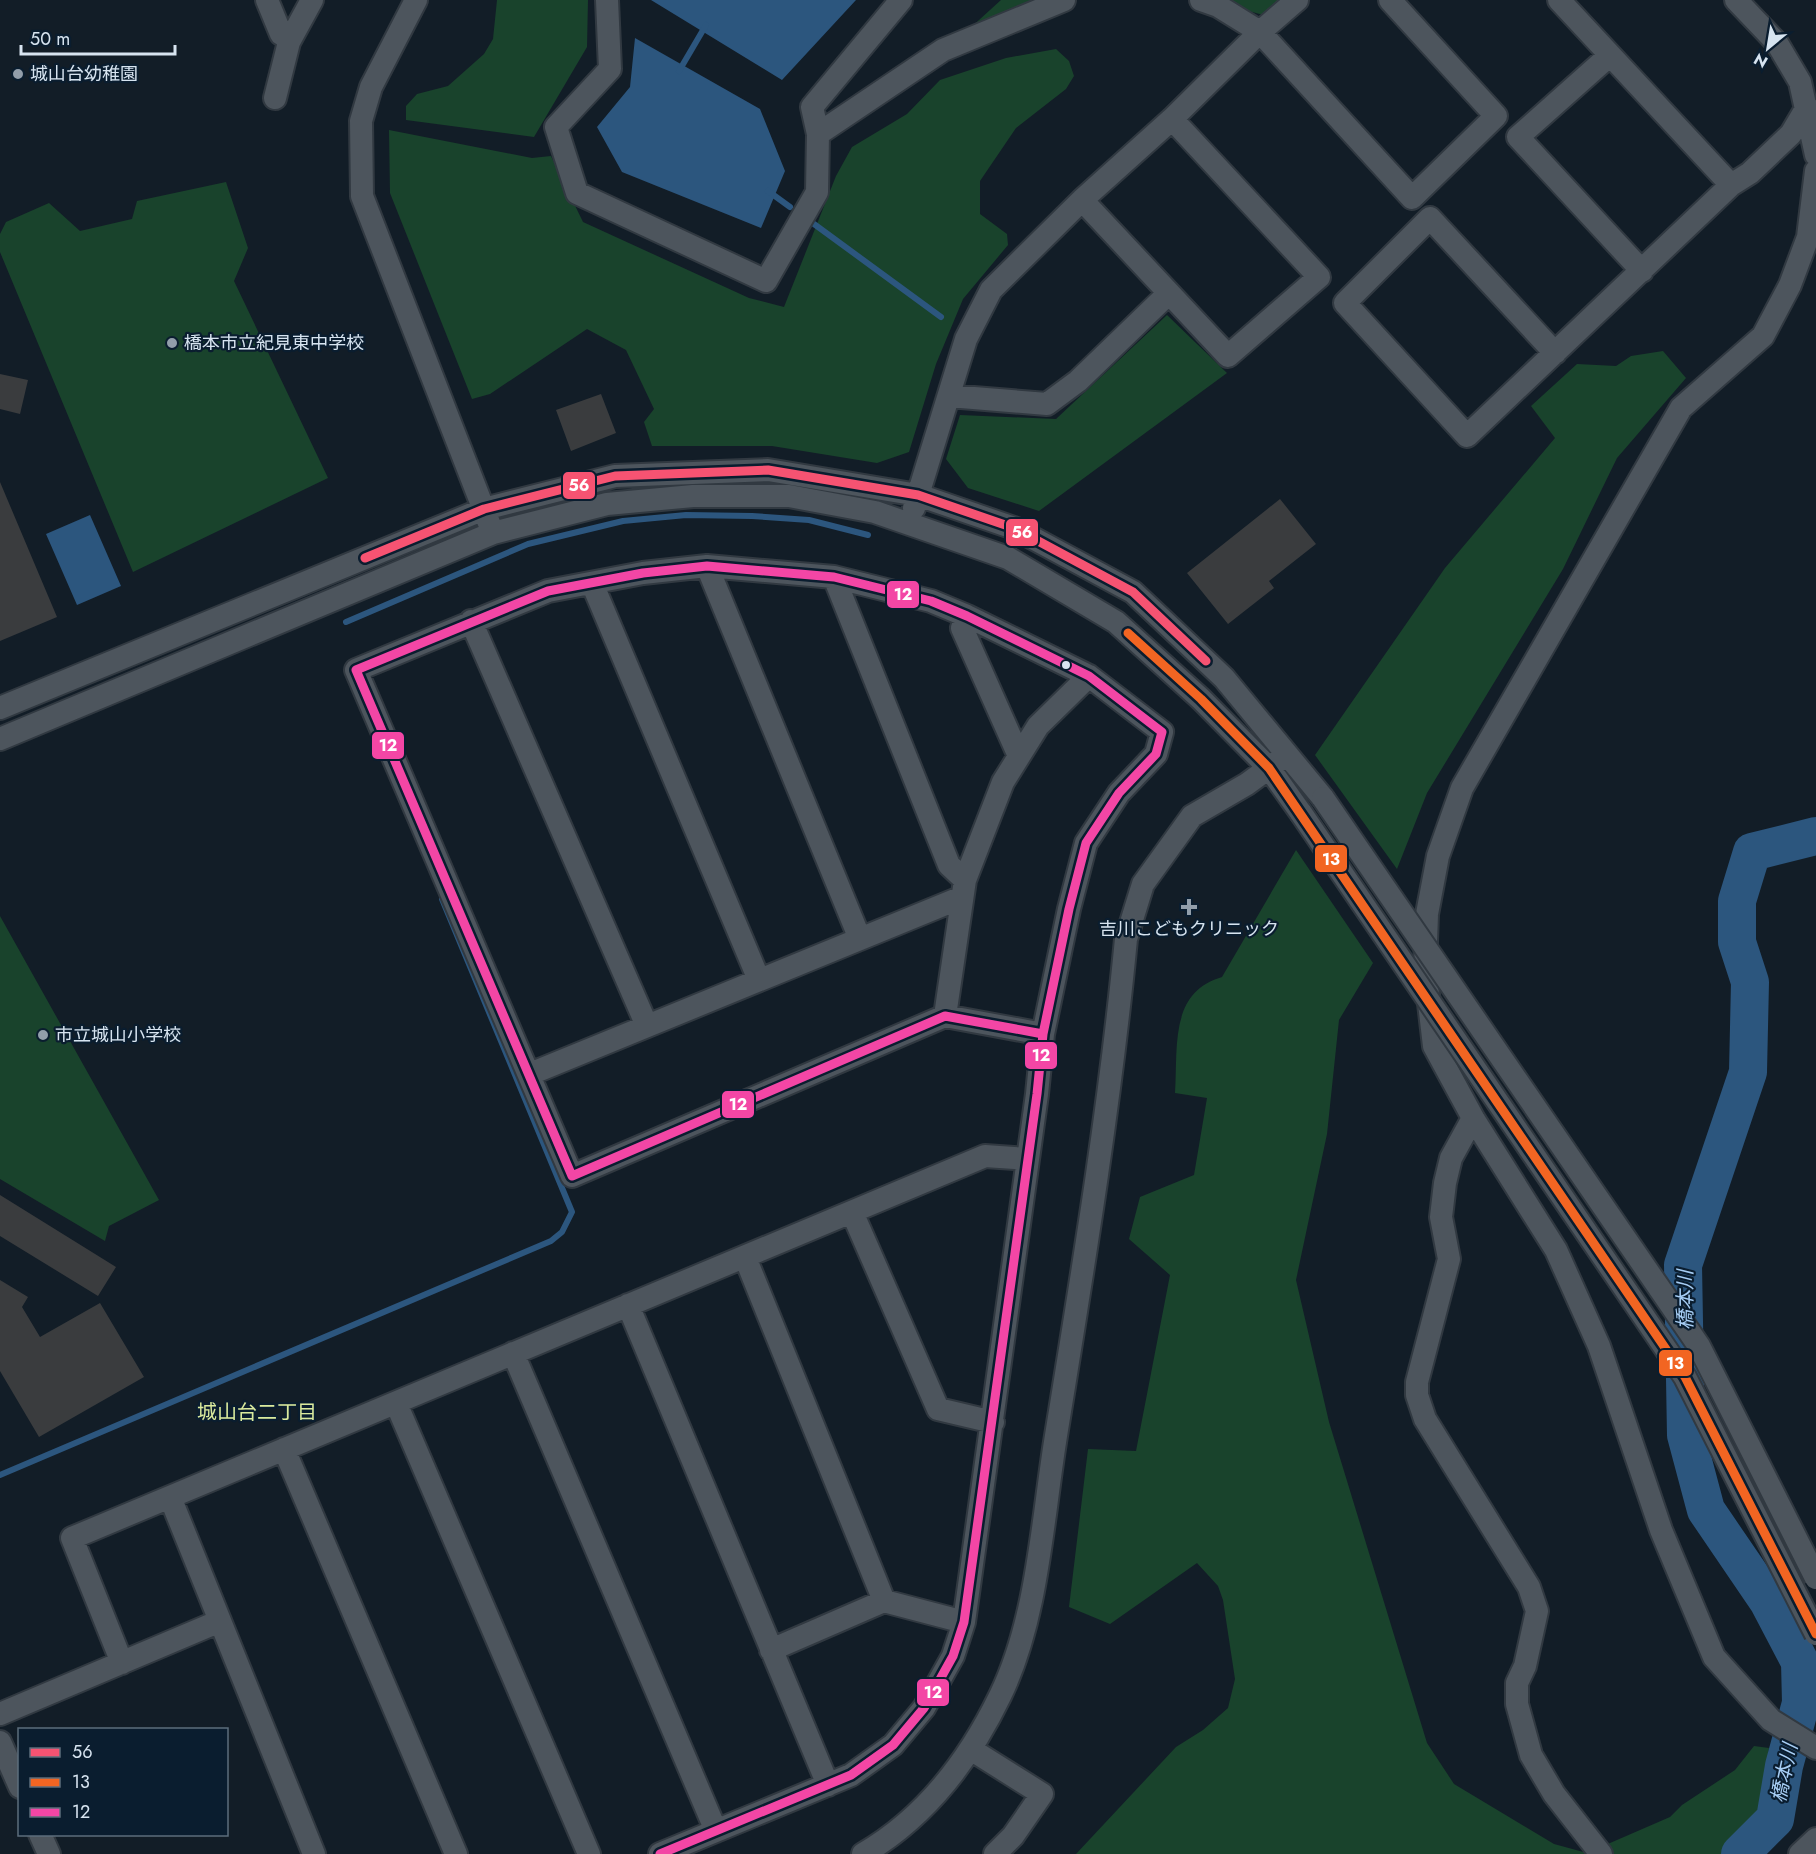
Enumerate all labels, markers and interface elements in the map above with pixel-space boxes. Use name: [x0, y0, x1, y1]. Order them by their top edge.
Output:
scale bar: [21, 18, 176, 56]
north arrow: [1738, 18, 1798, 78]
text: 50 m: [30, 26, 70, 52]
text: N: [1749, 47, 1772, 74]
place label: 城山台幼稚園: [30, 61, 138, 87]
marker: 城山台幼稚園: [11, 67, 25, 81]
place label: 橋本市立紀見東中学校: [184, 330, 364, 356]
marker: 橋本市立紀見東中学校: [165, 336, 179, 350]
line badge: 56: [562, 471, 596, 500]
text: 56: [568, 474, 590, 497]
line badge: 56: [1005, 518, 1039, 547]
text: 56: [1011, 521, 1033, 544]
line badge: 12: [886, 580, 920, 609]
text: 12: [894, 583, 912, 606]
unlabelled marker: [1060, 659, 1072, 671]
line badge: 12: [371, 731, 405, 760]
text: 12: [379, 734, 397, 757]
line badge: 13: [1314, 844, 1348, 873]
text: 13: [1322, 848, 1340, 871]
marker: 吉川こどもクリニック: [1180, 898, 1198, 916]
place label: 吉川こどもクリニック: [1099, 916, 1279, 942]
place label: 市立城山小学校: [55, 1022, 181, 1048]
marker: 市立城山小学校: [36, 1028, 50, 1042]
line badge: 12: [1024, 1041, 1058, 1070]
text: 12: [1032, 1044, 1050, 1067]
line badge: 12: [721, 1090, 755, 1119]
text: 12: [729, 1093, 747, 1116]
water label: 橋本川: [1671, 1268, 1700, 1330]
line badge: 13: [1658, 1349, 1693, 1377]
text: 13: [1666, 1352, 1684, 1375]
district label: 城山台二丁目: [197, 1398, 317, 1427]
line badge: 12: [916, 1678, 950, 1707]
text: 12: [924, 1681, 942, 1704]
legend: [18, 1728, 228, 1836]
text: 56: [72, 1739, 93, 1765]
water label: 橋本川: [1764, 1739, 1805, 1805]
text: 13: [72, 1769, 90, 1795]
text: 12: [72, 1799, 90, 1825]

